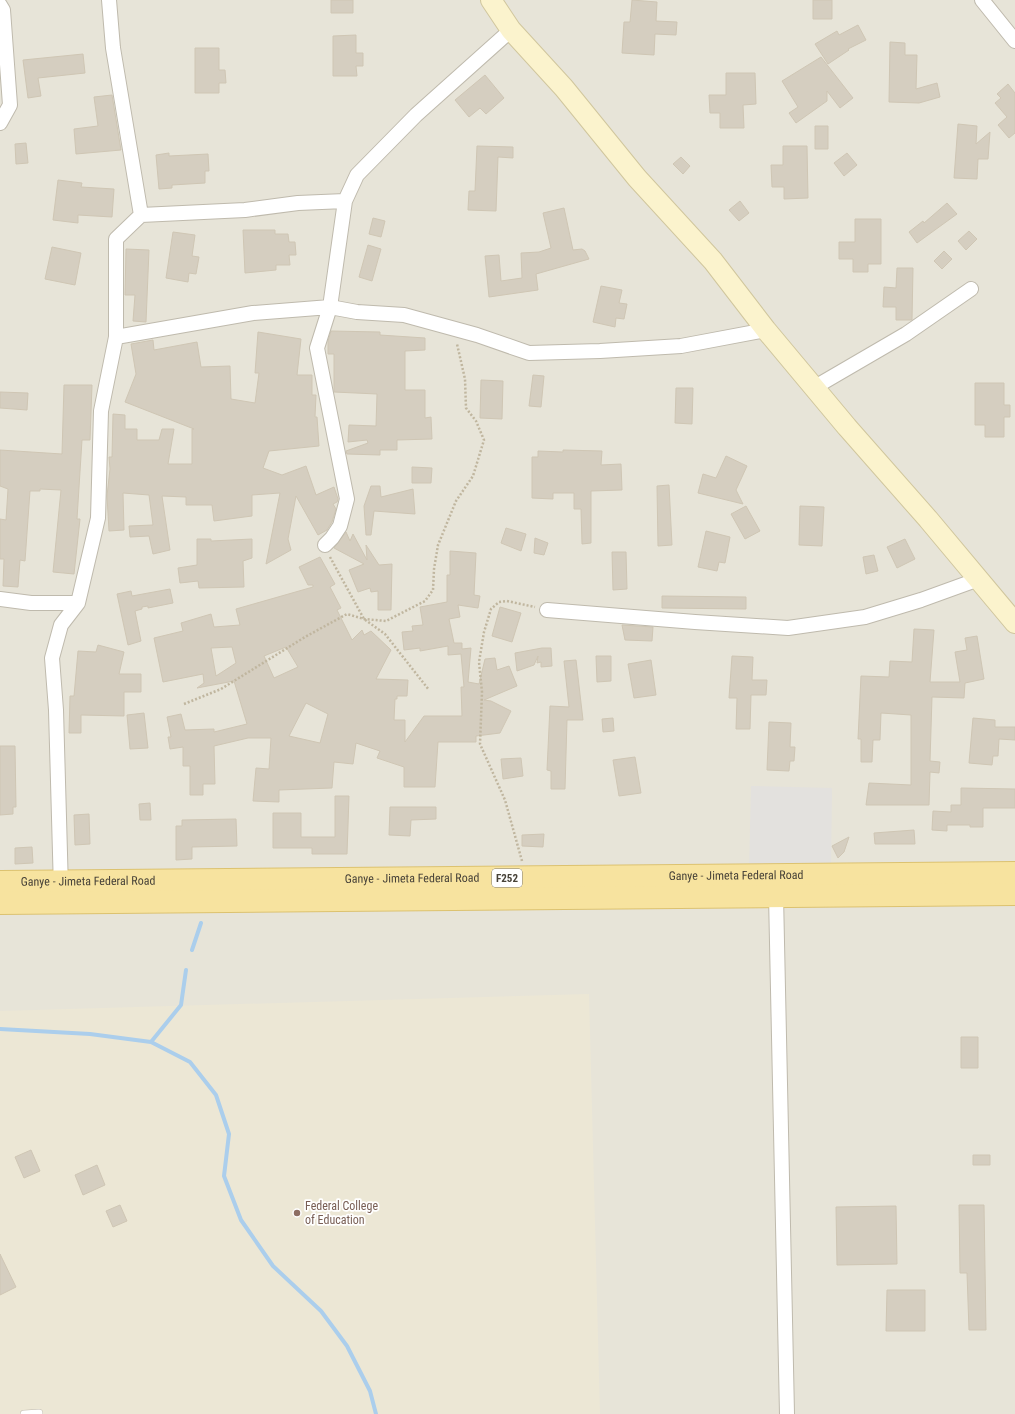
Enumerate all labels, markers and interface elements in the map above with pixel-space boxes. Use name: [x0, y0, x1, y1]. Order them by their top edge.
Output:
street label: Ganye - Jimeta Federal Road: [669, 868, 803, 883]
road number: F252: [492, 869, 522, 887]
street label: Ganye - Jimeta Federal Road: [345, 871, 479, 886]
street label: Ganye - Jimeta Federal Road: [21, 874, 155, 889]
place label: Federal College of Education: [305, 1199, 378, 1227]
marker: Federal College of Education: [292, 1208, 302, 1218]

